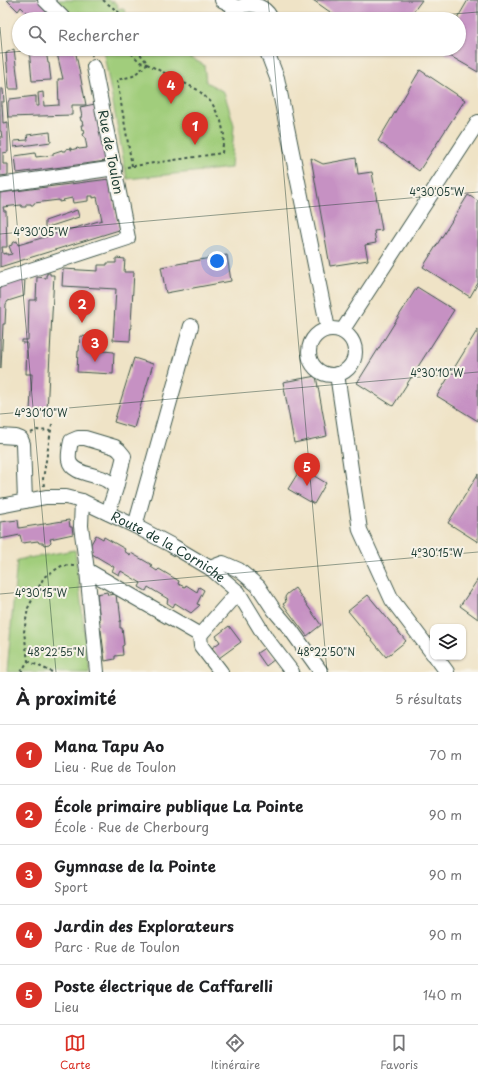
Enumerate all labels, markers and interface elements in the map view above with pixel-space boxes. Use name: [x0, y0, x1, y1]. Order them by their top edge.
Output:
search box: [12, 12, 466, 56]
icon: search: [26, 23, 48, 45]
text: Rechercher: [58, 23, 139, 46]
pin: 4: [158, 71, 184, 104]
street label: Rue de Toulon: [94, 108, 129, 196]
pin: 1: [182, 112, 208, 145]
text: 4°30'05"W: [410, 184, 465, 199]
text: 4°30'05"W: [14, 224, 69, 239]
your location: [207, 251, 227, 271]
pin: 2: [69, 290, 95, 323]
pin: 3: [82, 329, 108, 362]
text: 4°30'10"W: [411, 365, 464, 380]
text: 4°30'10"W: [15, 405, 68, 420]
pin: 5: [294, 453, 320, 486]
street label: Route de la Corniche: [108, 506, 230, 586]
text: 4°30'15"W: [411, 545, 464, 560]
text: 4°30'15"W: [15, 585, 68, 600]
map controls: [430, 624, 466, 660]
button: layers: [430, 624, 466, 660]
text: 48°22'55"N: [27, 644, 85, 659]
text: 48°22'50"N: [297, 644, 355, 659]
text: À proximité: [16, 685, 116, 711]
text: 5 résultats: [395, 689, 462, 708]
text: Mana Tapu Ao: [54, 734, 164, 757]
text: 1: [26, 745, 32, 764]
text: 70 m: [429, 745, 462, 764]
text: Lieu · Rue de Toulon: [54, 757, 176, 776]
text: École primaire publique La Pointe: [54, 794, 304, 817]
text: 2: [24, 805, 34, 824]
text: 90 m: [429, 805, 462, 824]
text: École · Rue de Cherbourg: [54, 817, 209, 836]
text: Gymnase de la Pointe: [54, 854, 216, 877]
text: 3: [25, 865, 33, 884]
text: 90 m: [429, 865, 462, 884]
text: Sport: [54, 877, 88, 896]
text: Jardin des Explorateurs: [54, 914, 234, 937]
text: 4: [25, 925, 33, 944]
text: 90 m: [429, 925, 462, 944]
text: Parc · Rue de Toulon: [54, 937, 180, 956]
text: Poste électrique de Caffarelli: [54, 974, 273, 997]
text: 5: [25, 985, 33, 1004]
text: 140 m: [423, 985, 462, 1004]
text: Lieu: [54, 997, 79, 1016]
tab: Carte: [60, 1032, 91, 1073]
tab: Itinéraire: [211, 1032, 260, 1073]
tab: Favoris: [380, 1032, 418, 1073]

